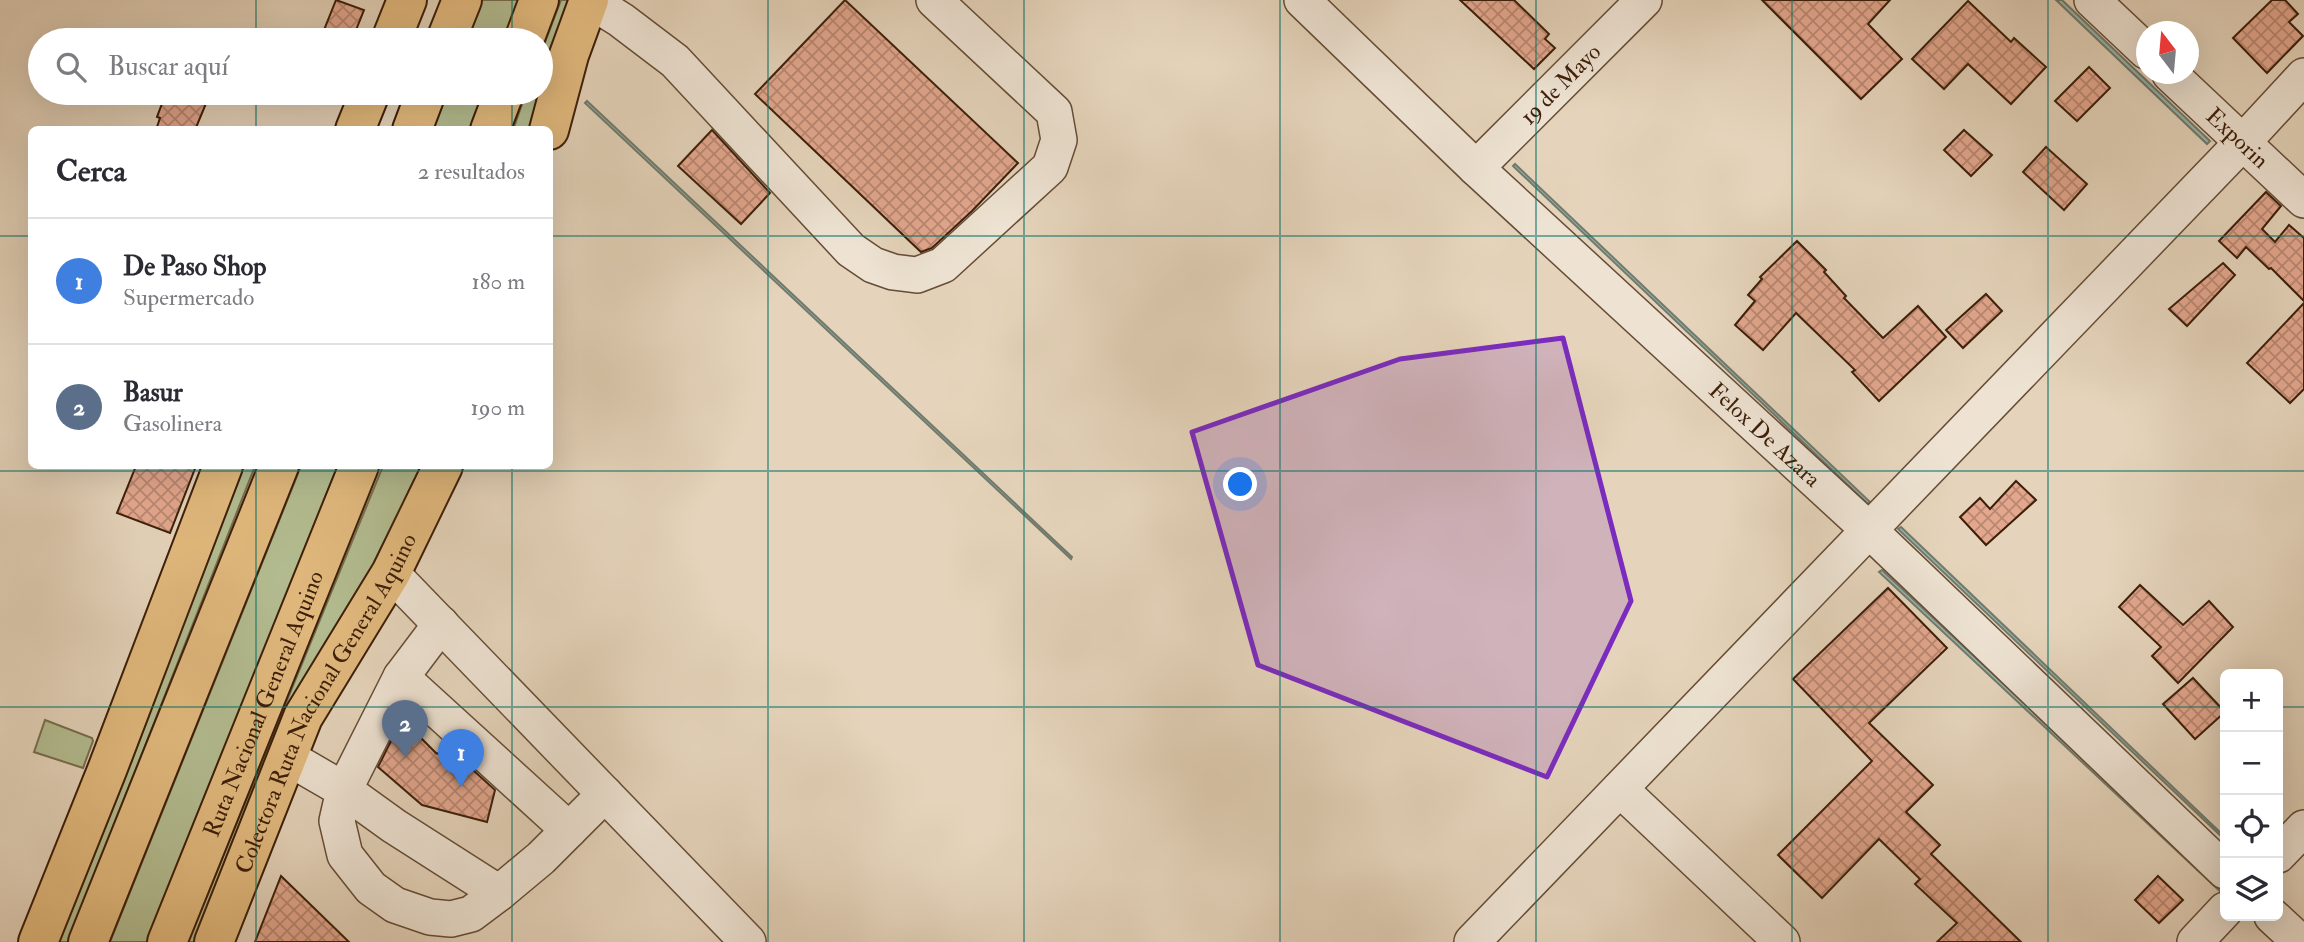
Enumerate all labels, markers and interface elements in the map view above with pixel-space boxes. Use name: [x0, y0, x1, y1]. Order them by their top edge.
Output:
north arrow: [2136, 21, 2199, 84]
search box: [28, 28, 553, 105]
street label: 19 de Mayo: [1513, 37, 1607, 131]
icon: search: [52, 48, 90, 86]
text: Buscar aquí: [108, 51, 228, 83]
street label: Exporin: [2200, 101, 2275, 174]
text: Cerca: [56, 153, 126, 190]
text: 2 resultados: [418, 157, 525, 186]
text: De Paso Shop: [123, 251, 266, 283]
text: 1: [75, 267, 83, 296]
text: 180 m: [472, 267, 525, 296]
text: Supermercado: [123, 283, 254, 312]
street label: Felox De Azara: [1703, 376, 1827, 493]
text: Basur: [123, 377, 183, 409]
text: 2: [73, 393, 85, 422]
text: 190 m: [471, 393, 525, 422]
text: Gasolinera: [123, 409, 222, 438]
your location: [1223, 467, 1257, 501]
street label: Colectora Ruta Nacional General Aquino: [231, 527, 421, 879]
street label: Ruta Nacional General Aquino: [197, 567, 329, 841]
map controls: [2220, 669, 2283, 921]
button: +: [2220, 669, 2283, 732]
pin: 2: [382, 700, 428, 758]
pin: 1: [438, 729, 484, 787]
button: −: [2220, 732, 2283, 795]
button: locate: [2220, 795, 2283, 858]
button: layers: [2220, 858, 2283, 921]

